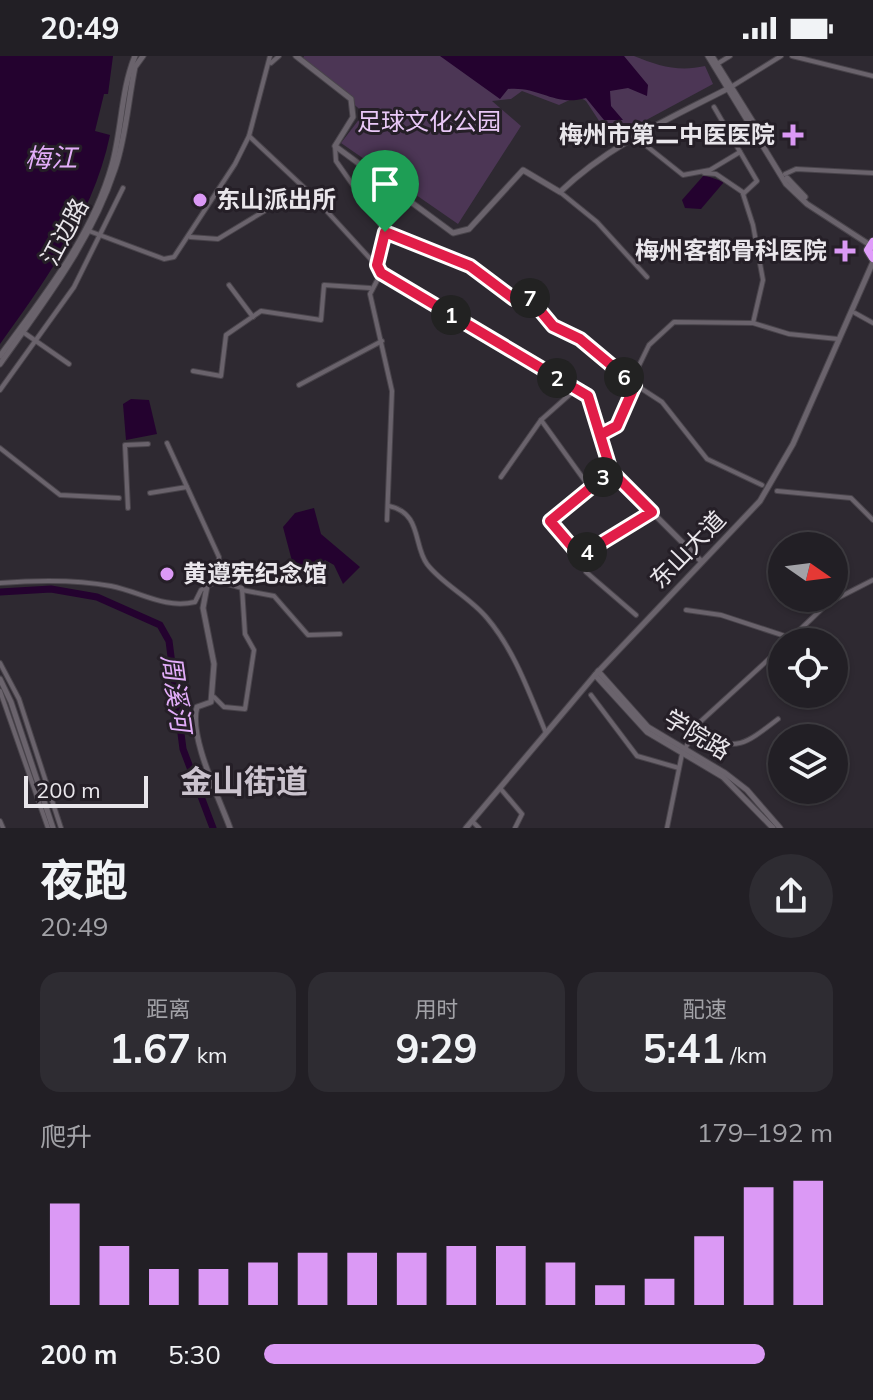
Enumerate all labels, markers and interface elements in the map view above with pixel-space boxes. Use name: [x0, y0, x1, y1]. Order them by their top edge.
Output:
text: 20:49: [40, 9, 119, 47]
park label: 足球文化公园: [357, 106, 501, 136]
place label: 梅州市第二中医医院: [559, 119, 775, 149]
marker: 梅州市第二中医医院: [782, 124, 804, 146]
water label: 梅江: [25, 141, 80, 174]
pin: [351, 150, 419, 232]
icon: arrive: [363, 162, 407, 206]
place label: 东山派出所: [216, 184, 336, 214]
marker: 东山派出所: [191, 191, 209, 209]
street label: 江边路: [34, 193, 94, 270]
place label: 梅州客都骨科医院: [635, 235, 827, 265]
marker: 梅州客都骨科医院: [834, 240, 856, 262]
pin: 7: [510, 278, 550, 318]
text: 7: [523, 284, 537, 312]
pin: 1: [431, 295, 471, 335]
text: 1: [444, 301, 458, 329]
pin: 6: [604, 357, 644, 397]
pin: 2: [537, 358, 577, 398]
text: 6: [617, 363, 631, 391]
text: 2: [550, 364, 564, 392]
pin: 3: [583, 457, 623, 497]
text: 3: [596, 463, 610, 491]
street label: 东山大道: [643, 504, 731, 594]
pin: 4: [567, 532, 607, 572]
north arrow: [768, 532, 848, 612]
map controls: [768, 532, 848, 804]
text: 4: [580, 538, 594, 566]
place label: 黄遵宪纪念馆: [183, 558, 327, 588]
marker: 黄遵宪纪念馆: [158, 565, 176, 583]
button: locate: [768, 628, 848, 708]
water label: 周溪河: [155, 652, 199, 739]
street label: 学院路: [659, 703, 736, 766]
button: layers: [768, 724, 848, 804]
district label: 金山街道: [180, 761, 308, 801]
scale bar: [24, 772, 148, 808]
text: 200 m: [36, 776, 101, 804]
text: 夜跑: [40, 852, 128, 907]
button: share: [749, 854, 833, 938]
text: 20:49: [40, 910, 108, 943]
text: 距离: [146, 995, 190, 1023]
text: 用时: [414, 995, 459, 1023]
text: 配速: [683, 995, 727, 1023]
text: 1.67: [109, 1023, 191, 1073]
text: 9:29: [396, 1023, 477, 1073]
text: 5:41: [643, 1023, 724, 1073]
text: km: [191, 1041, 227, 1069]
text: /km: [724, 1041, 767, 1069]
text: 179–192 m: [697, 1116, 833, 1149]
text: 爬升: [40, 1120, 92, 1153]
text: 200 m: [40, 1338, 117, 1371]
text: 5:30: [168, 1338, 221, 1371]

